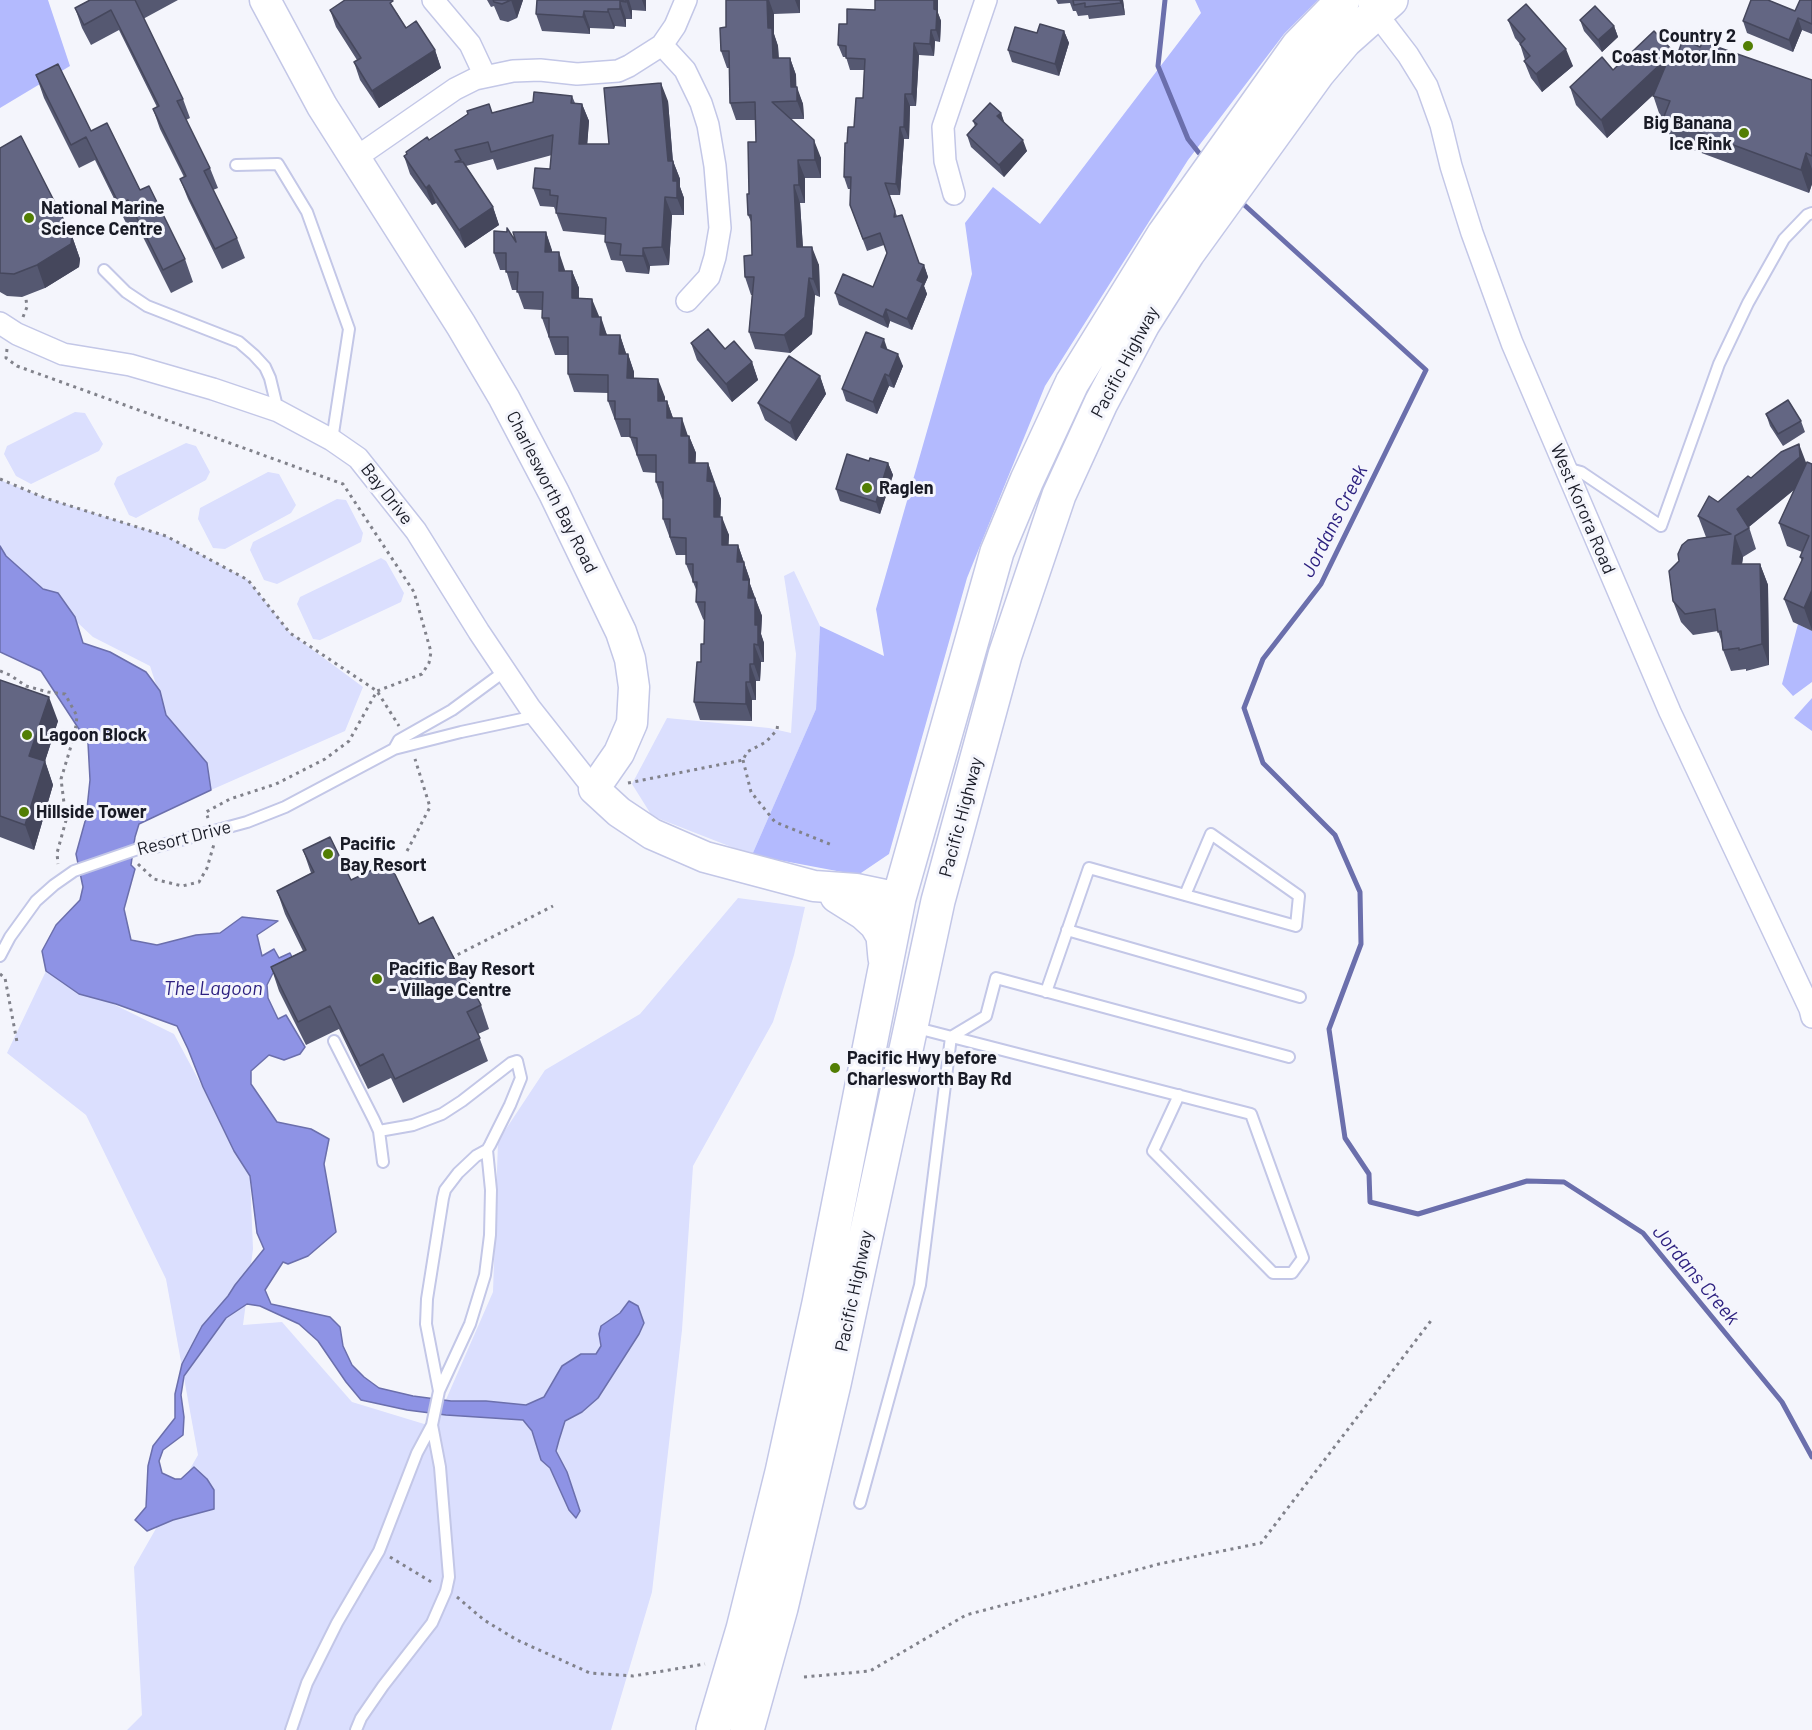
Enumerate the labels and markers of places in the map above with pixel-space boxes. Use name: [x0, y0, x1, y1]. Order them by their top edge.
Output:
place label: Country 2 Coast Motor Inn: [1612, 25, 1736, 68]
marker: Country 2 Coast Motor Inn: [1741, 39, 1755, 53]
place label: Big Banana Ice Rink: [1643, 112, 1732, 154]
marker: Big Banana Ice Rink: [1737, 126, 1751, 140]
place label: National Marine Science Centre: [41, 197, 165, 240]
marker: National Marine Science Centre: [22, 211, 36, 225]
place label: Raglen: [879, 477, 934, 499]
marker: Raglen: [860, 481, 874, 495]
place label: Lagoon Block: [39, 724, 147, 746]
marker: Lagoon Block: [20, 728, 34, 742]
place label: Hillside Tower: [36, 801, 147, 823]
marker: Hillside Tower: [17, 805, 31, 819]
place label: Pacific Bay Resort: [340, 833, 427, 876]
marker: Pacific Bay Resort: [321, 847, 335, 861]
place label: Pacific Bay Resort - Village Centre: [389, 958, 535, 1000]
marker: Pacific Bay Resort - Village Centre: [370, 972, 384, 986]
place label: Pacific Hwy before Charlesworth Bay Rd: [847, 1047, 1012, 1090]
marker: Pacific Hwy before Charlesworth Bay Rd: [828, 1061, 842, 1075]

